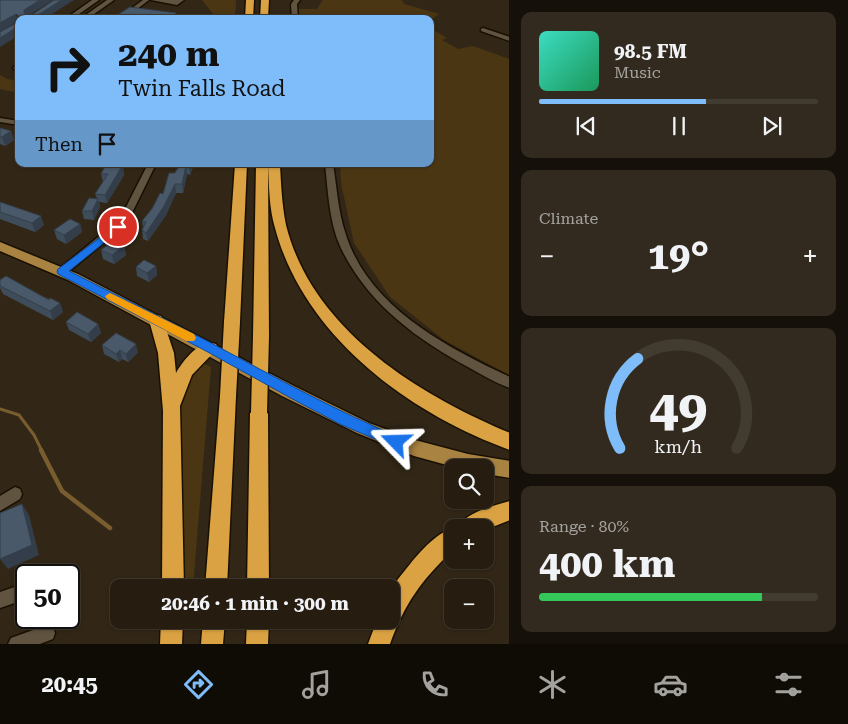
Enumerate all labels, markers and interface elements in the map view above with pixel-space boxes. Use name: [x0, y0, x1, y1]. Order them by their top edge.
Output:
text: 240 m: [118, 34, 219, 75]
icon: right: [35, 35, 100, 100]
text: 98.5 FM: [614, 40, 687, 63]
text: Music: [614, 63, 661, 82]
text: Twin Falls Road: [118, 76, 285, 101]
icon: previous: [572, 112, 600, 140]
icon: pause: [665, 112, 693, 140]
icon: next: [758, 112, 786, 140]
icon: arrive: [93, 130, 121, 158]
text: Then: [35, 133, 83, 156]
pin: [97, 206, 139, 248]
text: Climate: [539, 209, 598, 228]
icon: arrive: [104, 213, 132, 241]
text: 19°: [648, 234, 709, 278]
text: −: [539, 240, 555, 273]
text: +: [802, 240, 818, 273]
text: 49: [649, 379, 708, 440]
position arrow: [369, 415, 421, 467]
text: km/h: [655, 436, 703, 457]
map controls: [444, 459, 494, 629]
button: search: [444, 459, 494, 509]
text: Range · 80%: [539, 517, 629, 536]
button: +: [444, 519, 494, 569]
text: 400 km: [539, 542, 675, 586]
speed limit sign: 50: [15, 564, 80, 629]
button: −: [444, 579, 494, 629]
text: 20:46 · 1 min · 300 m: [161, 592, 349, 615]
icon: directions: [181, 667, 216, 702]
icon: music: [299, 667, 334, 702]
icon: phone: [417, 667, 452, 702]
icon: climate: [535, 667, 570, 702]
icon: car: [653, 667, 688, 702]
icon: filters: [771, 667, 806, 702]
text: 20:45: [42, 672, 98, 697]

